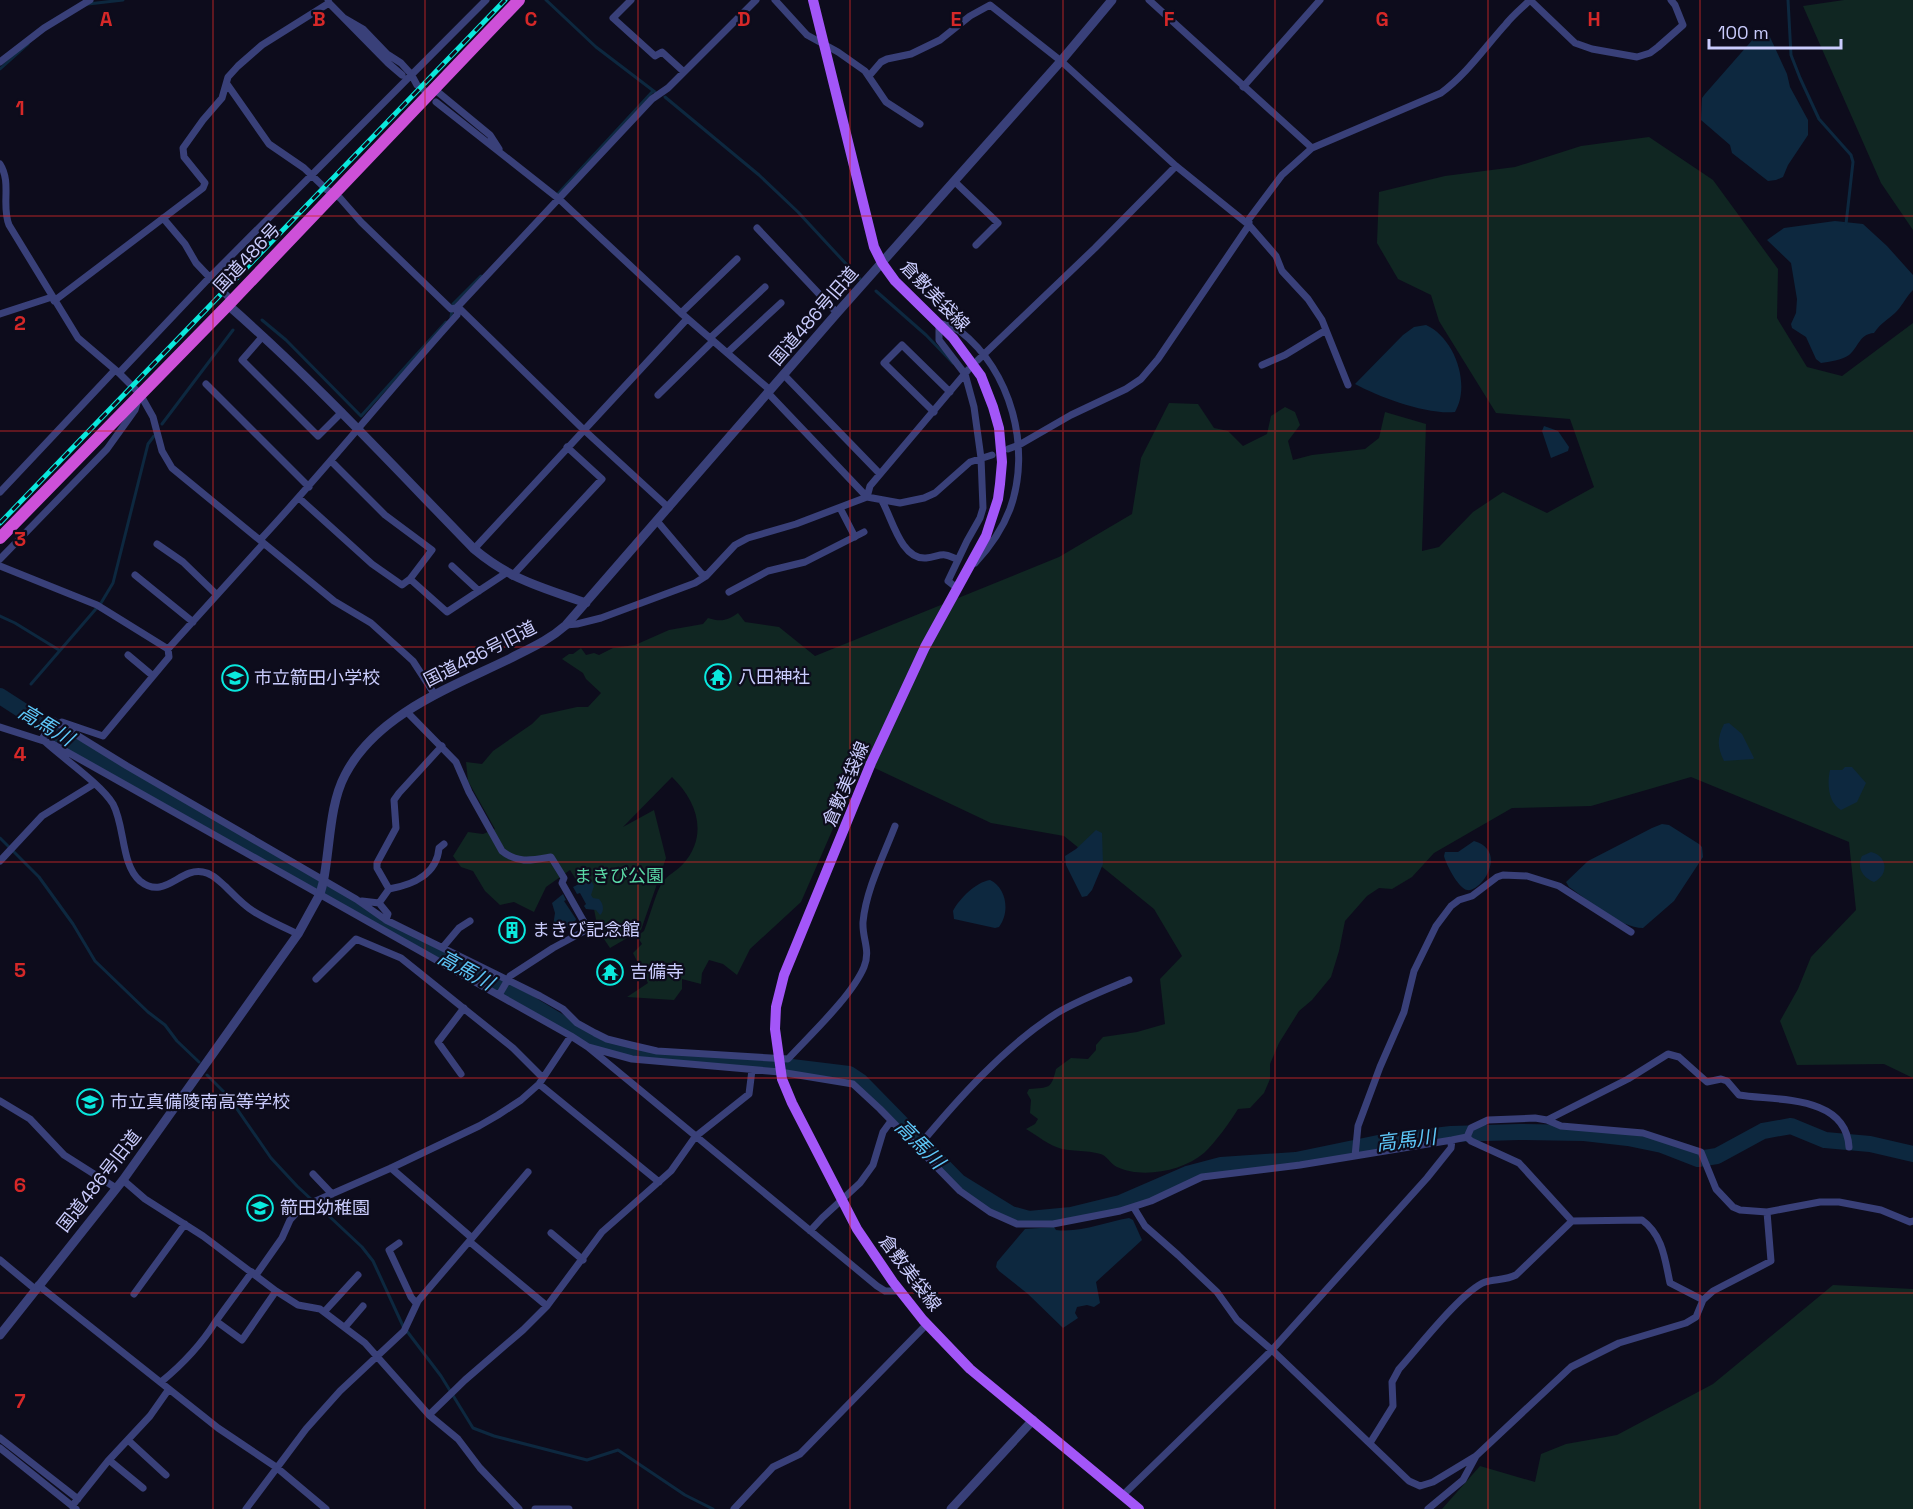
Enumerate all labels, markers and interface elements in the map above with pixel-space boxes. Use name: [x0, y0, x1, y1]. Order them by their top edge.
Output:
text: A: [100, 6, 113, 32]
text: B: [312, 6, 326, 32]
text: C: [525, 6, 538, 32]
text: D: [737, 6, 751, 32]
text: E: [950, 6, 962, 32]
text: F: [1164, 6, 1175, 32]
text: G: [1375, 6, 1389, 32]
text: H: [1587, 6, 1601, 32]
scale bar: [1709, 12, 1841, 50]
text: 100 m: [1718, 21, 1769, 44]
text: 1: [15, 95, 25, 121]
street label: 国道486号: [208, 218, 285, 297]
street label: 倉敷美袋線: [896, 255, 975, 336]
street label: 国道486号旧道: [764, 262, 863, 370]
text: 2: [14, 310, 26, 336]
text: 3: [14, 526, 26, 552]
street label: 国道486号旧道: [420, 615, 540, 692]
temple icon: 八田神社: [703, 662, 733, 692]
school or university icon: 市立箭田小学校: [220, 663, 250, 693]
place label: 八田神社: [738, 665, 810, 688]
place label: 市立箭田小学校: [254, 666, 380, 689]
water label: 高馬川: [14, 698, 80, 753]
street label: 倉敷美袋線: [817, 738, 874, 830]
text: 4: [14, 741, 27, 767]
park label: まきび公園: [574, 864, 664, 887]
building icon: まきび記念館: [497, 915, 527, 945]
place label: まきび記念館: [532, 918, 640, 941]
water label: 高馬川: [433, 944, 500, 997]
text: 5: [14, 957, 26, 983]
temple icon: 吉備寺: [595, 957, 625, 987]
place label: 吉備寺: [630, 960, 684, 983]
school or university icon: 市立真備陵南高等学校: [75, 1087, 105, 1117]
place label: 市立真備陵南高等学校: [110, 1090, 290, 1113]
water label: 高馬川: [890, 1114, 952, 1176]
water label: 高馬川: [1375, 1123, 1439, 1157]
street label: 国道486号旧道: [52, 1125, 146, 1236]
text: 6: [14, 1172, 26, 1198]
school or university icon: 箭田幼稚園: [245, 1193, 275, 1223]
place label: 箭田幼稚園: [280, 1196, 370, 1219]
street label: 倉敷美袋線: [874, 1230, 947, 1316]
text: 7: [14, 1388, 26, 1414]

